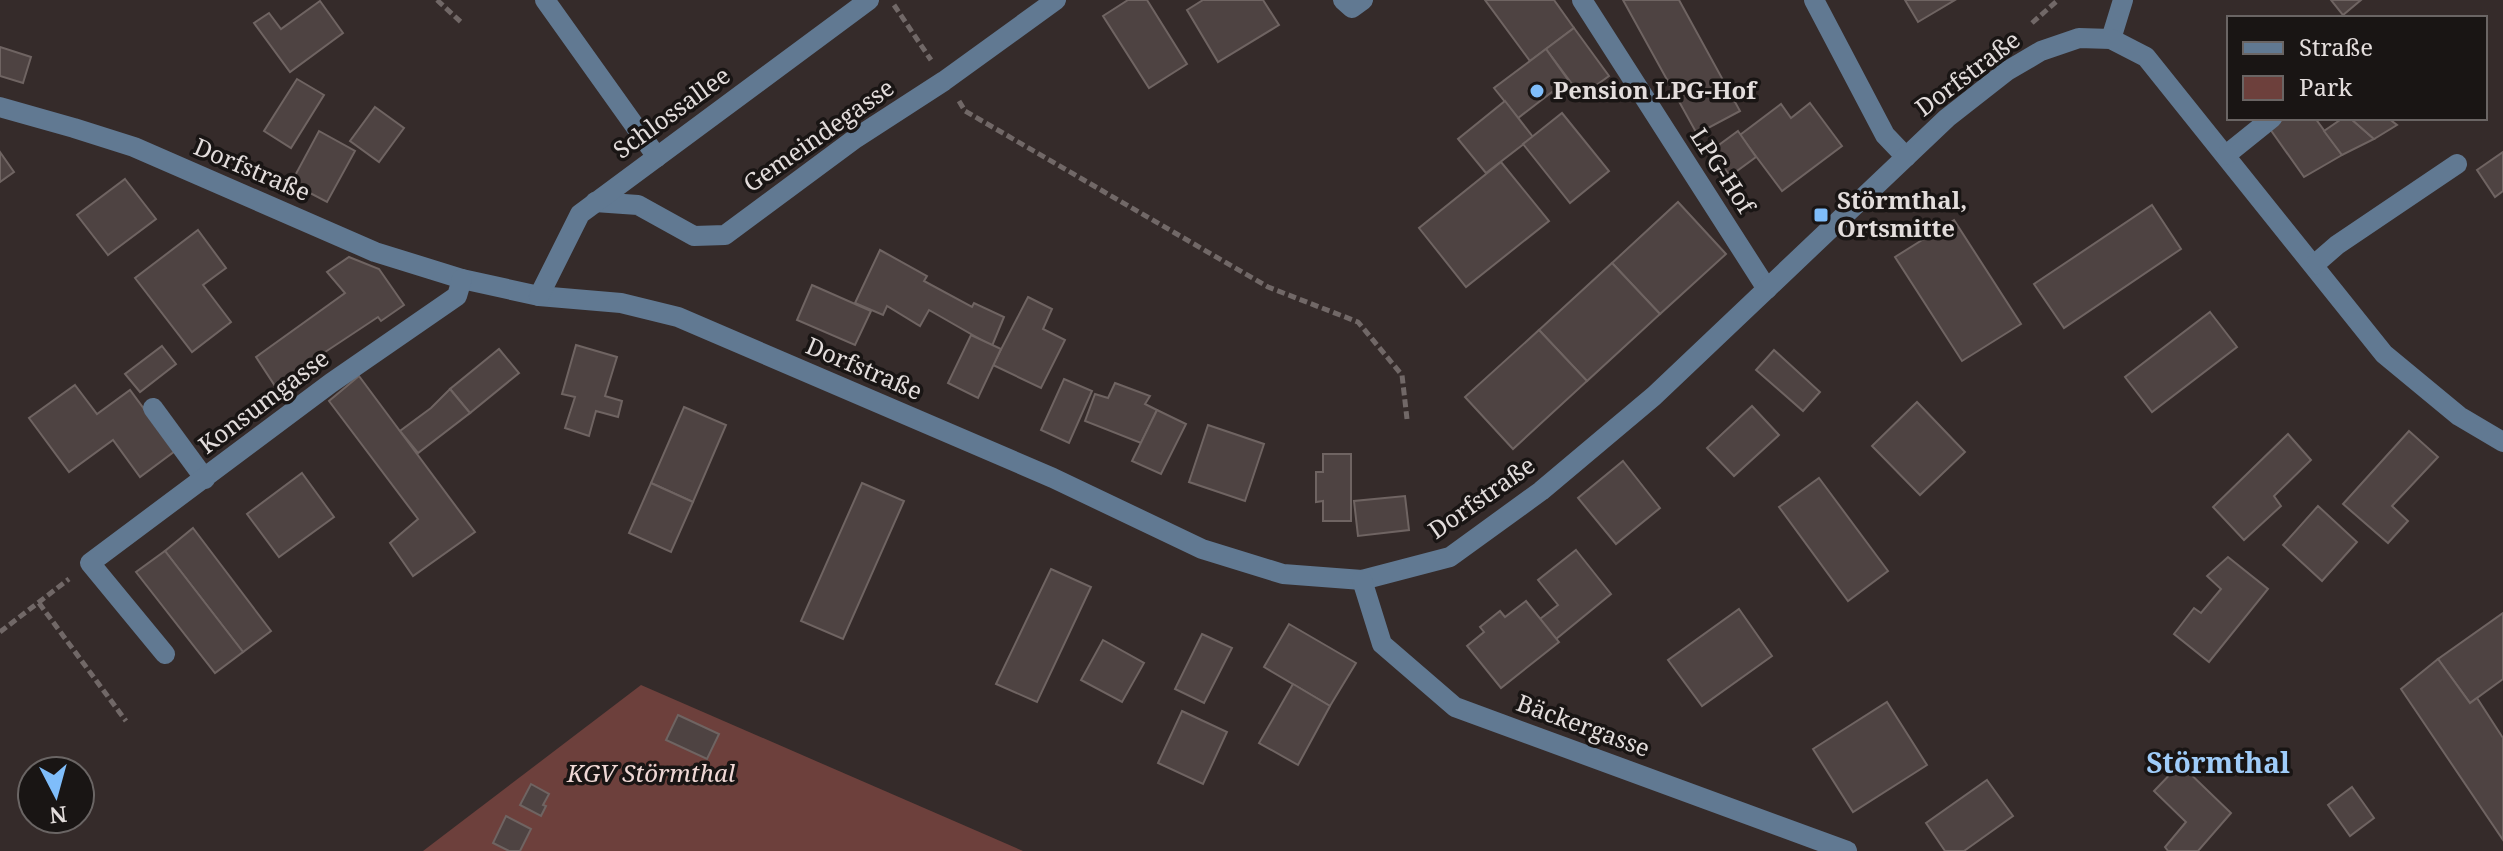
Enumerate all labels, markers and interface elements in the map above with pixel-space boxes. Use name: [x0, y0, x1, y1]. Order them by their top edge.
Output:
legend: [2227, 16, 2487, 120]
street label: Dorfstraße: [1908, 22, 2026, 123]
text: Straße: [2299, 30, 2373, 63]
street label: Schlossallee: [606, 58, 736, 165]
street label: Gemeindegasse: [736, 70, 900, 199]
text: Park: [2299, 70, 2353, 103]
place label: Pension LPG-Hof: [1553, 73, 1758, 106]
marker: Pension LPG-Hof: [1528, 82, 1546, 100]
street label: LPG-Hof: [1683, 121, 1764, 221]
street label: Dorfstraße: [189, 129, 316, 208]
place label: Störmthal, Ortsmitte: [1837, 183, 1967, 244]
marker: Störmthal, Ortsmitte: [1812, 206, 1830, 224]
street label: Dorfstraße: [801, 328, 928, 407]
street label: Konsumgasse: [191, 341, 335, 461]
street label: Dorfstraße: [1421, 448, 1541, 546]
street label: Bäckergasse: [1512, 685, 1655, 764]
district label: Störmthal: [2146, 743, 2290, 781]
north arrow: [16, 755, 96, 835]
park label: KGV Störmthal: [566, 756, 736, 789]
text: N: [48, 800, 68, 832]

